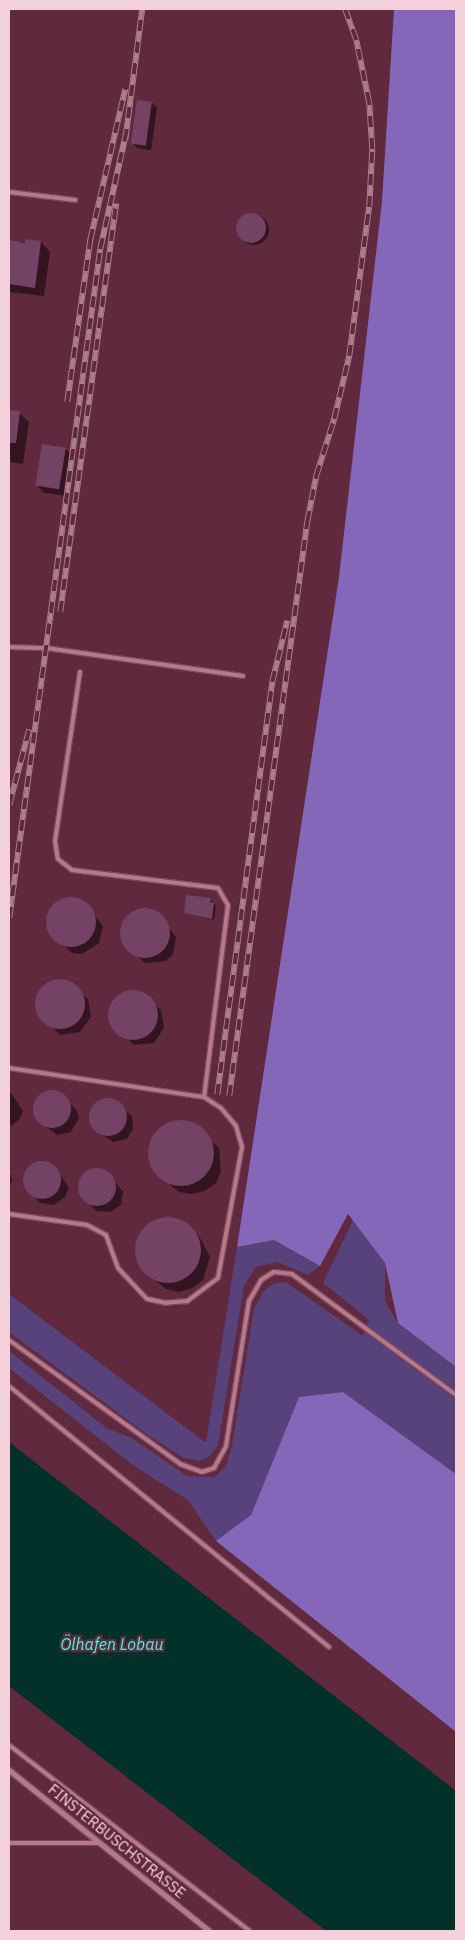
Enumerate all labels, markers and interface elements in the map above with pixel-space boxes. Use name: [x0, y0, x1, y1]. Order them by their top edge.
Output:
water label: Ölhafen Lobau: [60, 1634, 164, 1654]
street label: FINSTERBUSCHSTRASSE: [45, 1780, 189, 1902]

